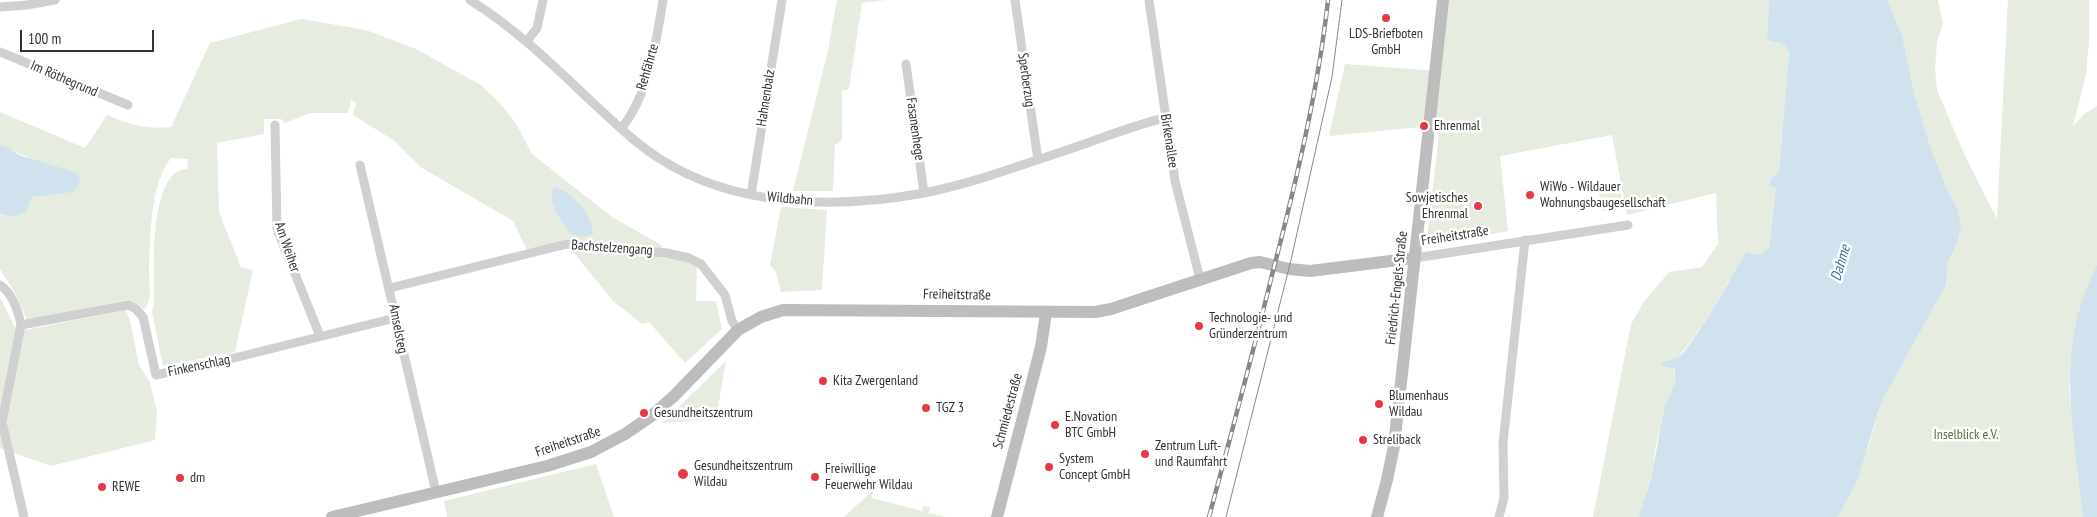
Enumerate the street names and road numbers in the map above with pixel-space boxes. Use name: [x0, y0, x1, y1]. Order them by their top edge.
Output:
street label: Rehfährte: [633, 42, 663, 92]
street label: Sperberzug: [1014, 52, 1038, 108]
street label: Im Röthegrund: [28, 57, 100, 101]
street label: Hahnenbalz: [753, 68, 779, 128]
street label: Fasanenhege: [902, 96, 928, 162]
street label: Birkenallee: [1156, 113, 1182, 169]
street label: Wildbahn: [766, 189, 814, 209]
street label: Am Weiher: [271, 220, 303, 274]
street label: Freiheitstraße: [1420, 222, 1490, 250]
street label: Friedrich-Engels-Straße: [1383, 230, 1411, 346]
street label: Bachstelzengang: [571, 237, 653, 259]
street label: Freiheitstraße: [923, 286, 991, 304]
street label: Amselsteg: [385, 303, 411, 355]
street label: Finkenschlag: [166, 351, 232, 381]
street label: Schmiedestraße: [990, 371, 1026, 451]
street label: Freiheitstraße: [533, 423, 603, 461]

